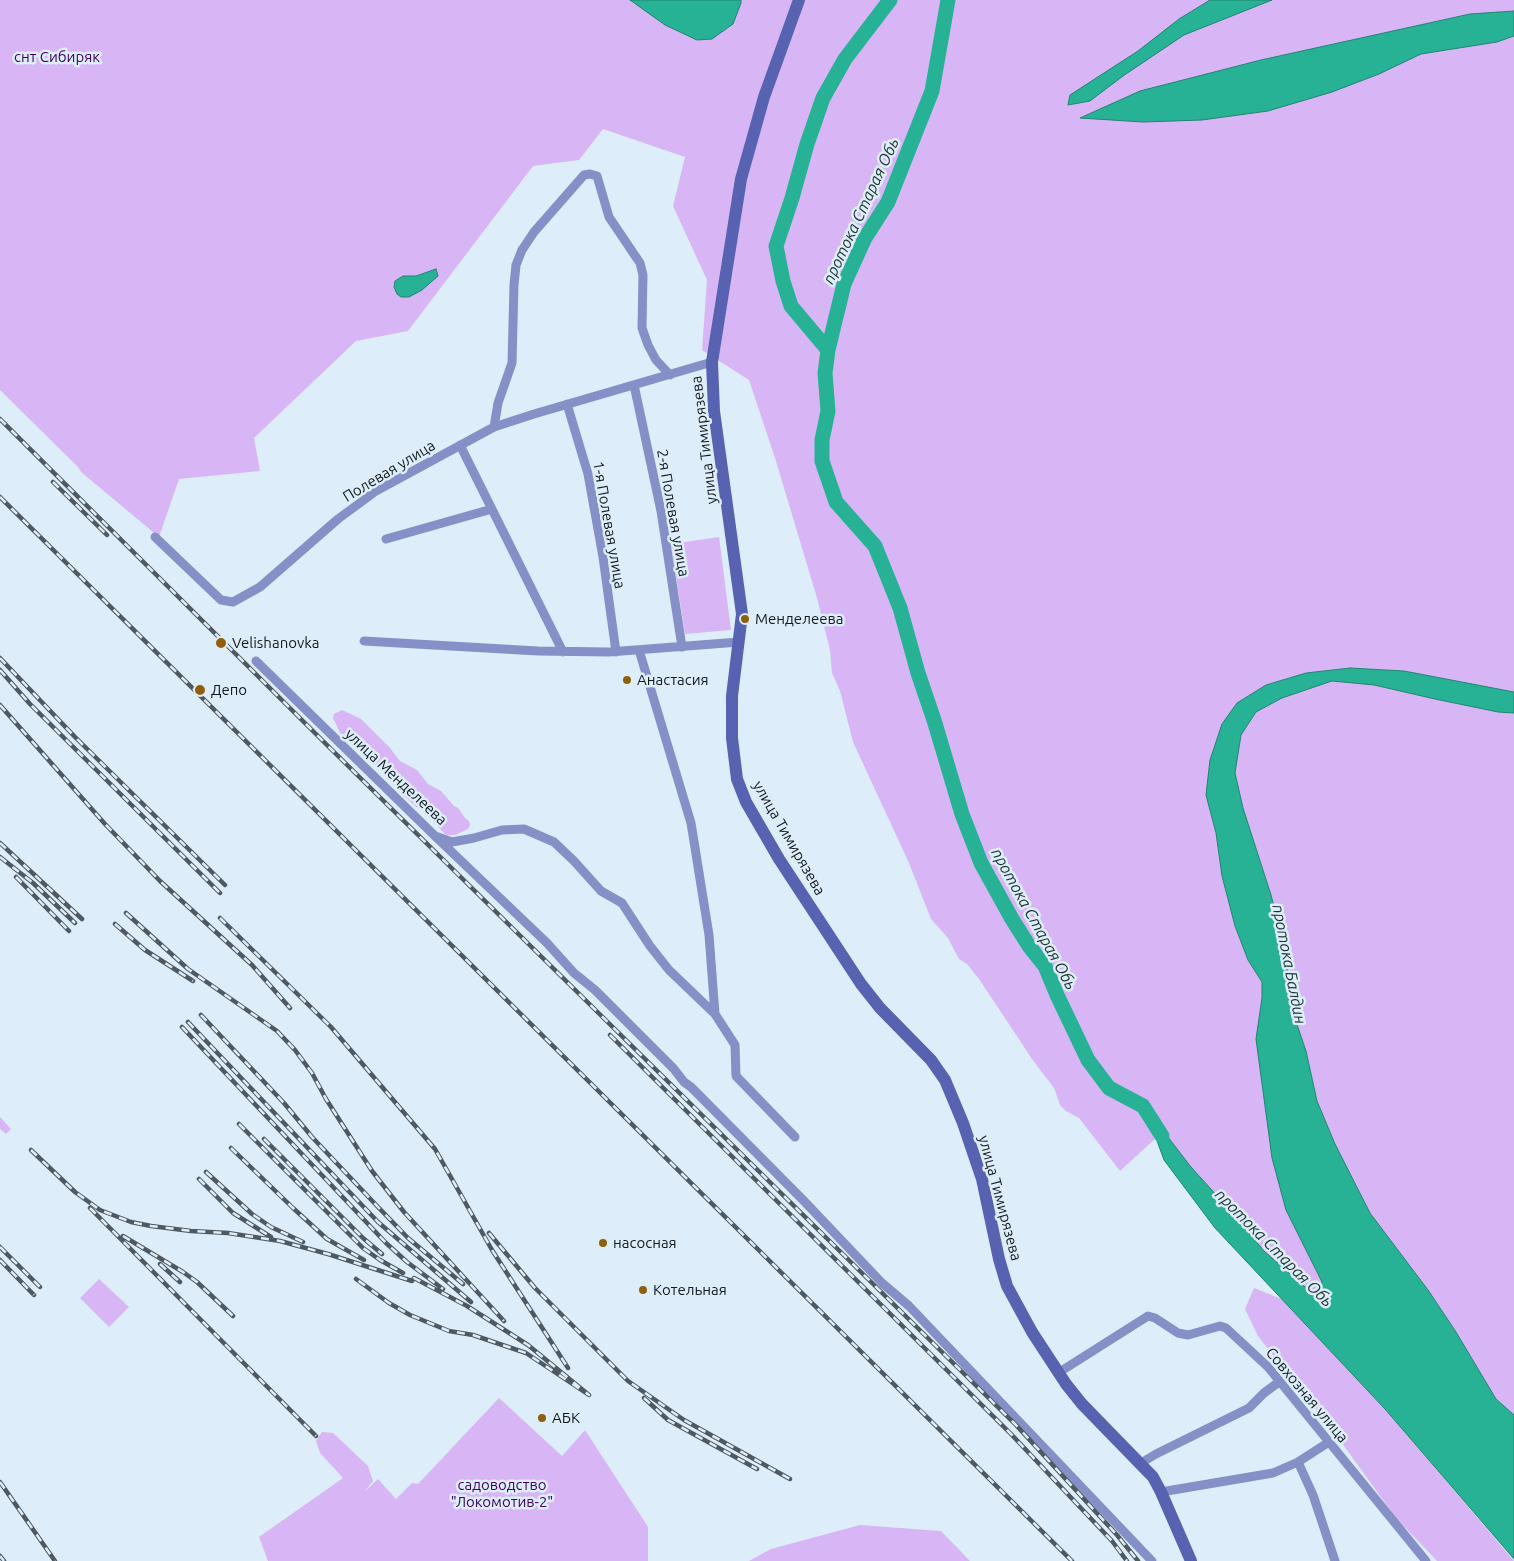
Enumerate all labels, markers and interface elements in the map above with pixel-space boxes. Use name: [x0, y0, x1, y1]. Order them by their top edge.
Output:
park label: снт Сибиряк: [14, 48, 100, 66]
water label: протока Старая Обь: [819, 135, 903, 287]
street label: улица Тимирязева: [687, 375, 721, 505]
street label: Полевая улица: [339, 436, 439, 506]
street label: 2-я Полевая улица: [653, 448, 693, 578]
street label: 1-я Полевая улица: [589, 460, 629, 590]
place label: Менделеева: [755, 610, 843, 628]
marker: Менделеева: [739, 613, 751, 625]
place label: Velishanovka: [232, 634, 320, 652]
marker: Velishanovka: [214, 636, 228, 650]
place label: Анастасия: [637, 671, 709, 689]
marker: Анастасия: [621, 674, 633, 686]
place label: Депо: [211, 681, 247, 699]
marker: Депо: [193, 683, 207, 697]
street label: улица Менделеева: [341, 725, 451, 829]
street label: улица Тимирязева: [749, 778, 829, 898]
water label: протока Старая Обь: [987, 845, 1081, 993]
water label: протока Балдин: [1268, 903, 1310, 1025]
street label: улица Тимирязева: [975, 1133, 1025, 1263]
water label: протока Старая Обь: [1211, 1185, 1337, 1311]
place label: насосная: [613, 1234, 677, 1252]
marker: насосная: [597, 1237, 609, 1249]
place label: Котельная: [653, 1281, 727, 1299]
marker: Котельная: [637, 1284, 649, 1296]
street label: Совхозная улица: [1262, 1344, 1352, 1446]
place label: АБК: [552, 1409, 580, 1427]
marker: АБК: [536, 1412, 548, 1424]
park label: садоводство "Локомотив-2": [451, 1476, 553, 1511]

